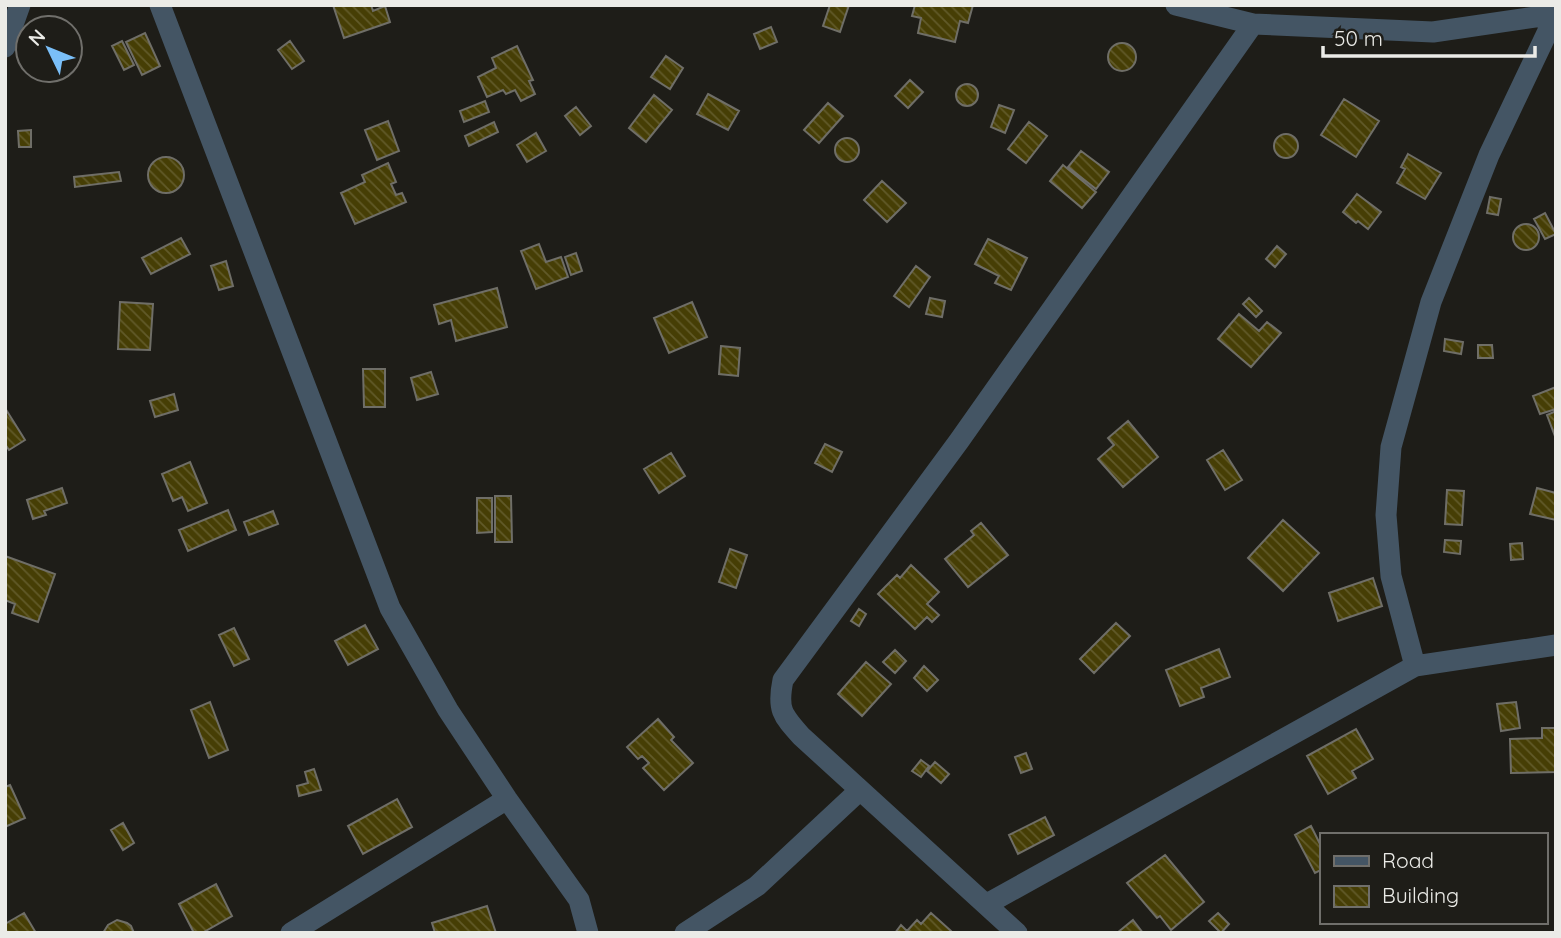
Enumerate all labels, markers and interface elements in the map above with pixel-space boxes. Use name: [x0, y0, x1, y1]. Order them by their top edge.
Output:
north arrow: [14, 14, 84, 84]
scale bar: [1323, 14, 1535, 58]
text: N: [23, 24, 50, 51]
text: 50 m: [1334, 25, 1383, 51]
legend: [1320, 833, 1547, 924]
text: Road: [1382, 847, 1434, 873]
text: Building: [1382, 882, 1459, 908]

